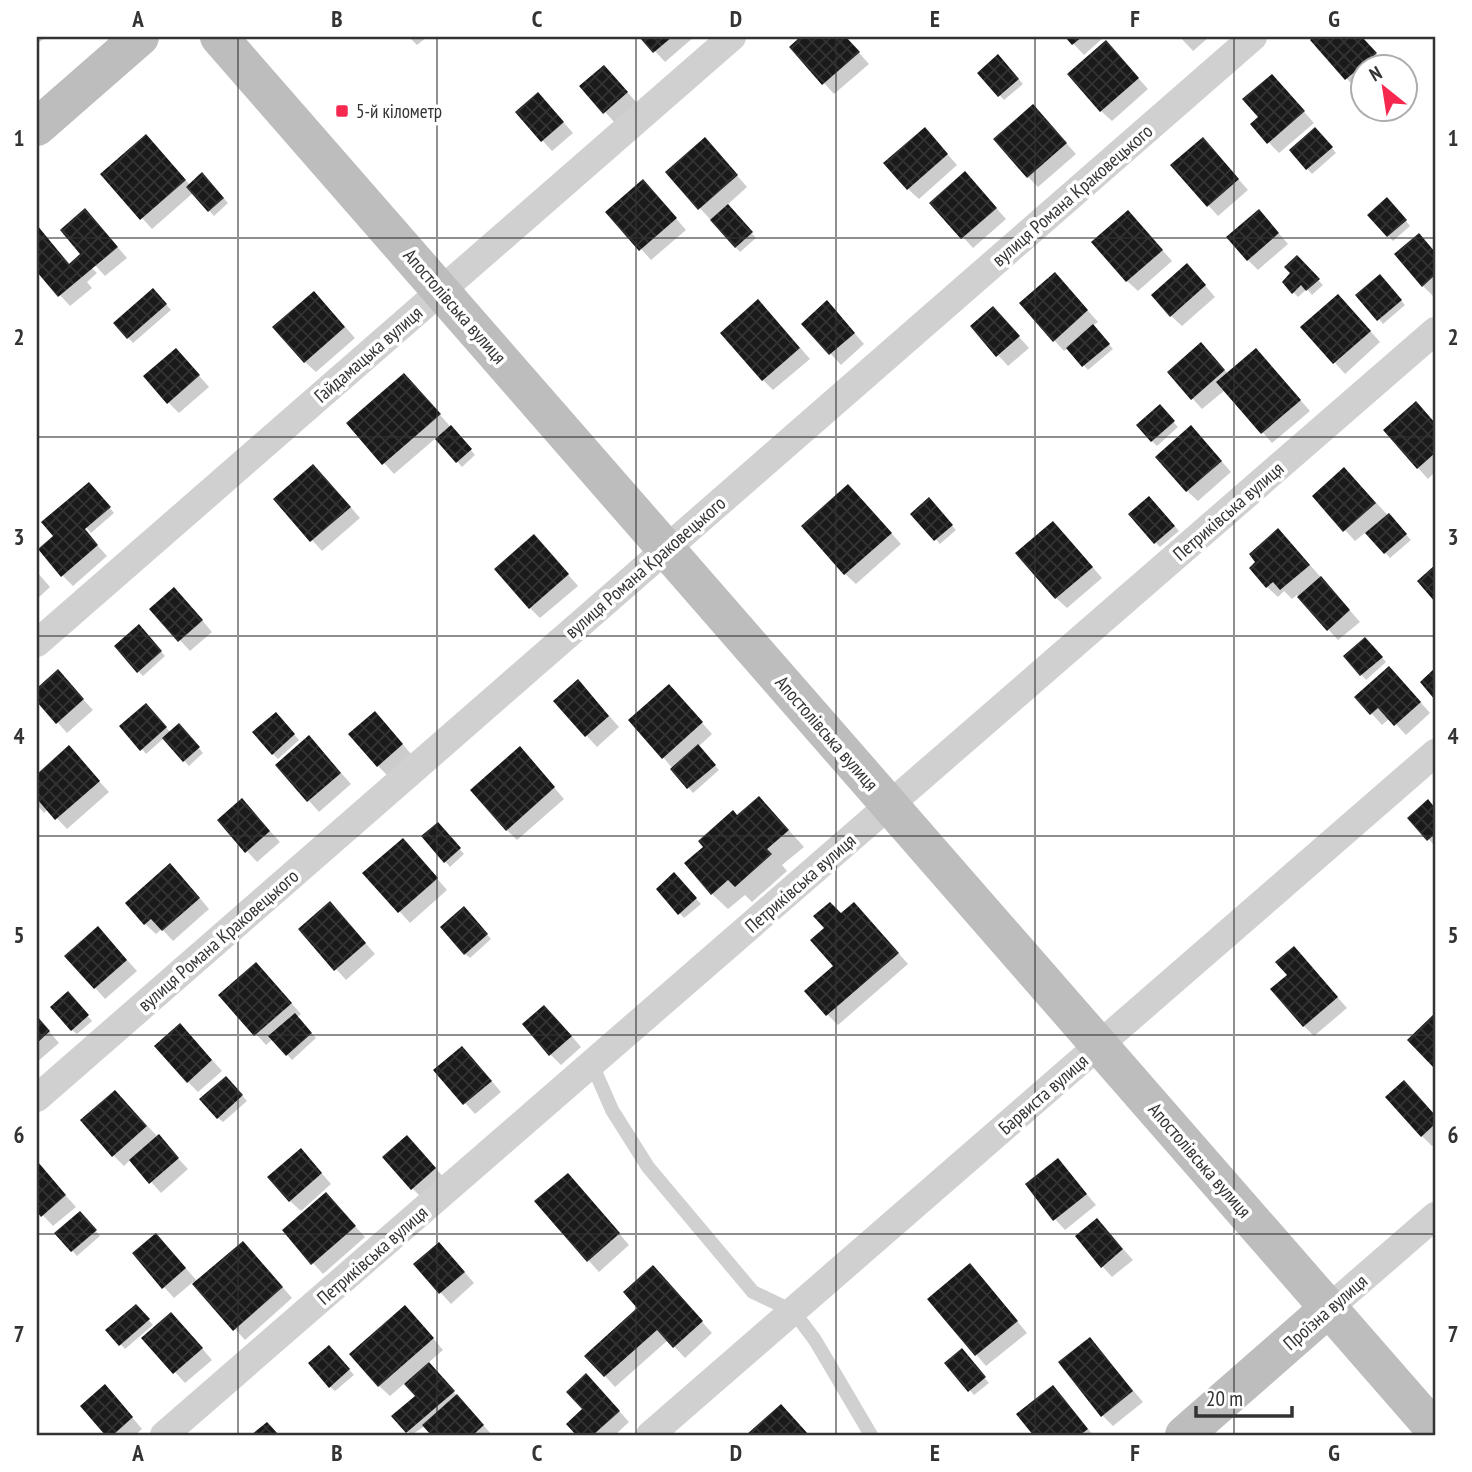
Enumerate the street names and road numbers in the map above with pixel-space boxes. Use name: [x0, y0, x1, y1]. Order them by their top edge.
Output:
street label: вулиця Романа Краковецького: [987, 119, 1157, 271]
street label: Апостолівська вулиця: [398, 243, 512, 369]
street label: Гайдамацька вулиця: [309, 301, 427, 407]
street label: Петриківська вулиця: [1168, 456, 1288, 566]
street label: вулиця Романа Краковецького: [560, 491, 730, 643]
street label: Апостолівська вулиця: [770, 670, 884, 796]
street label: Петриківська вулиця: [740, 828, 860, 938]
street label: вулиця Романа Краковецького: [133, 864, 303, 1016]
street label: Барвиста вулиця: [993, 1049, 1093, 1139]
street label: Апостолівська вулиця: [1143, 1097, 1257, 1223]
street label: Петриківська вулиця: [312, 1200, 432, 1310]
street label: Проїзна вулиця: [1278, 1269, 1372, 1355]

